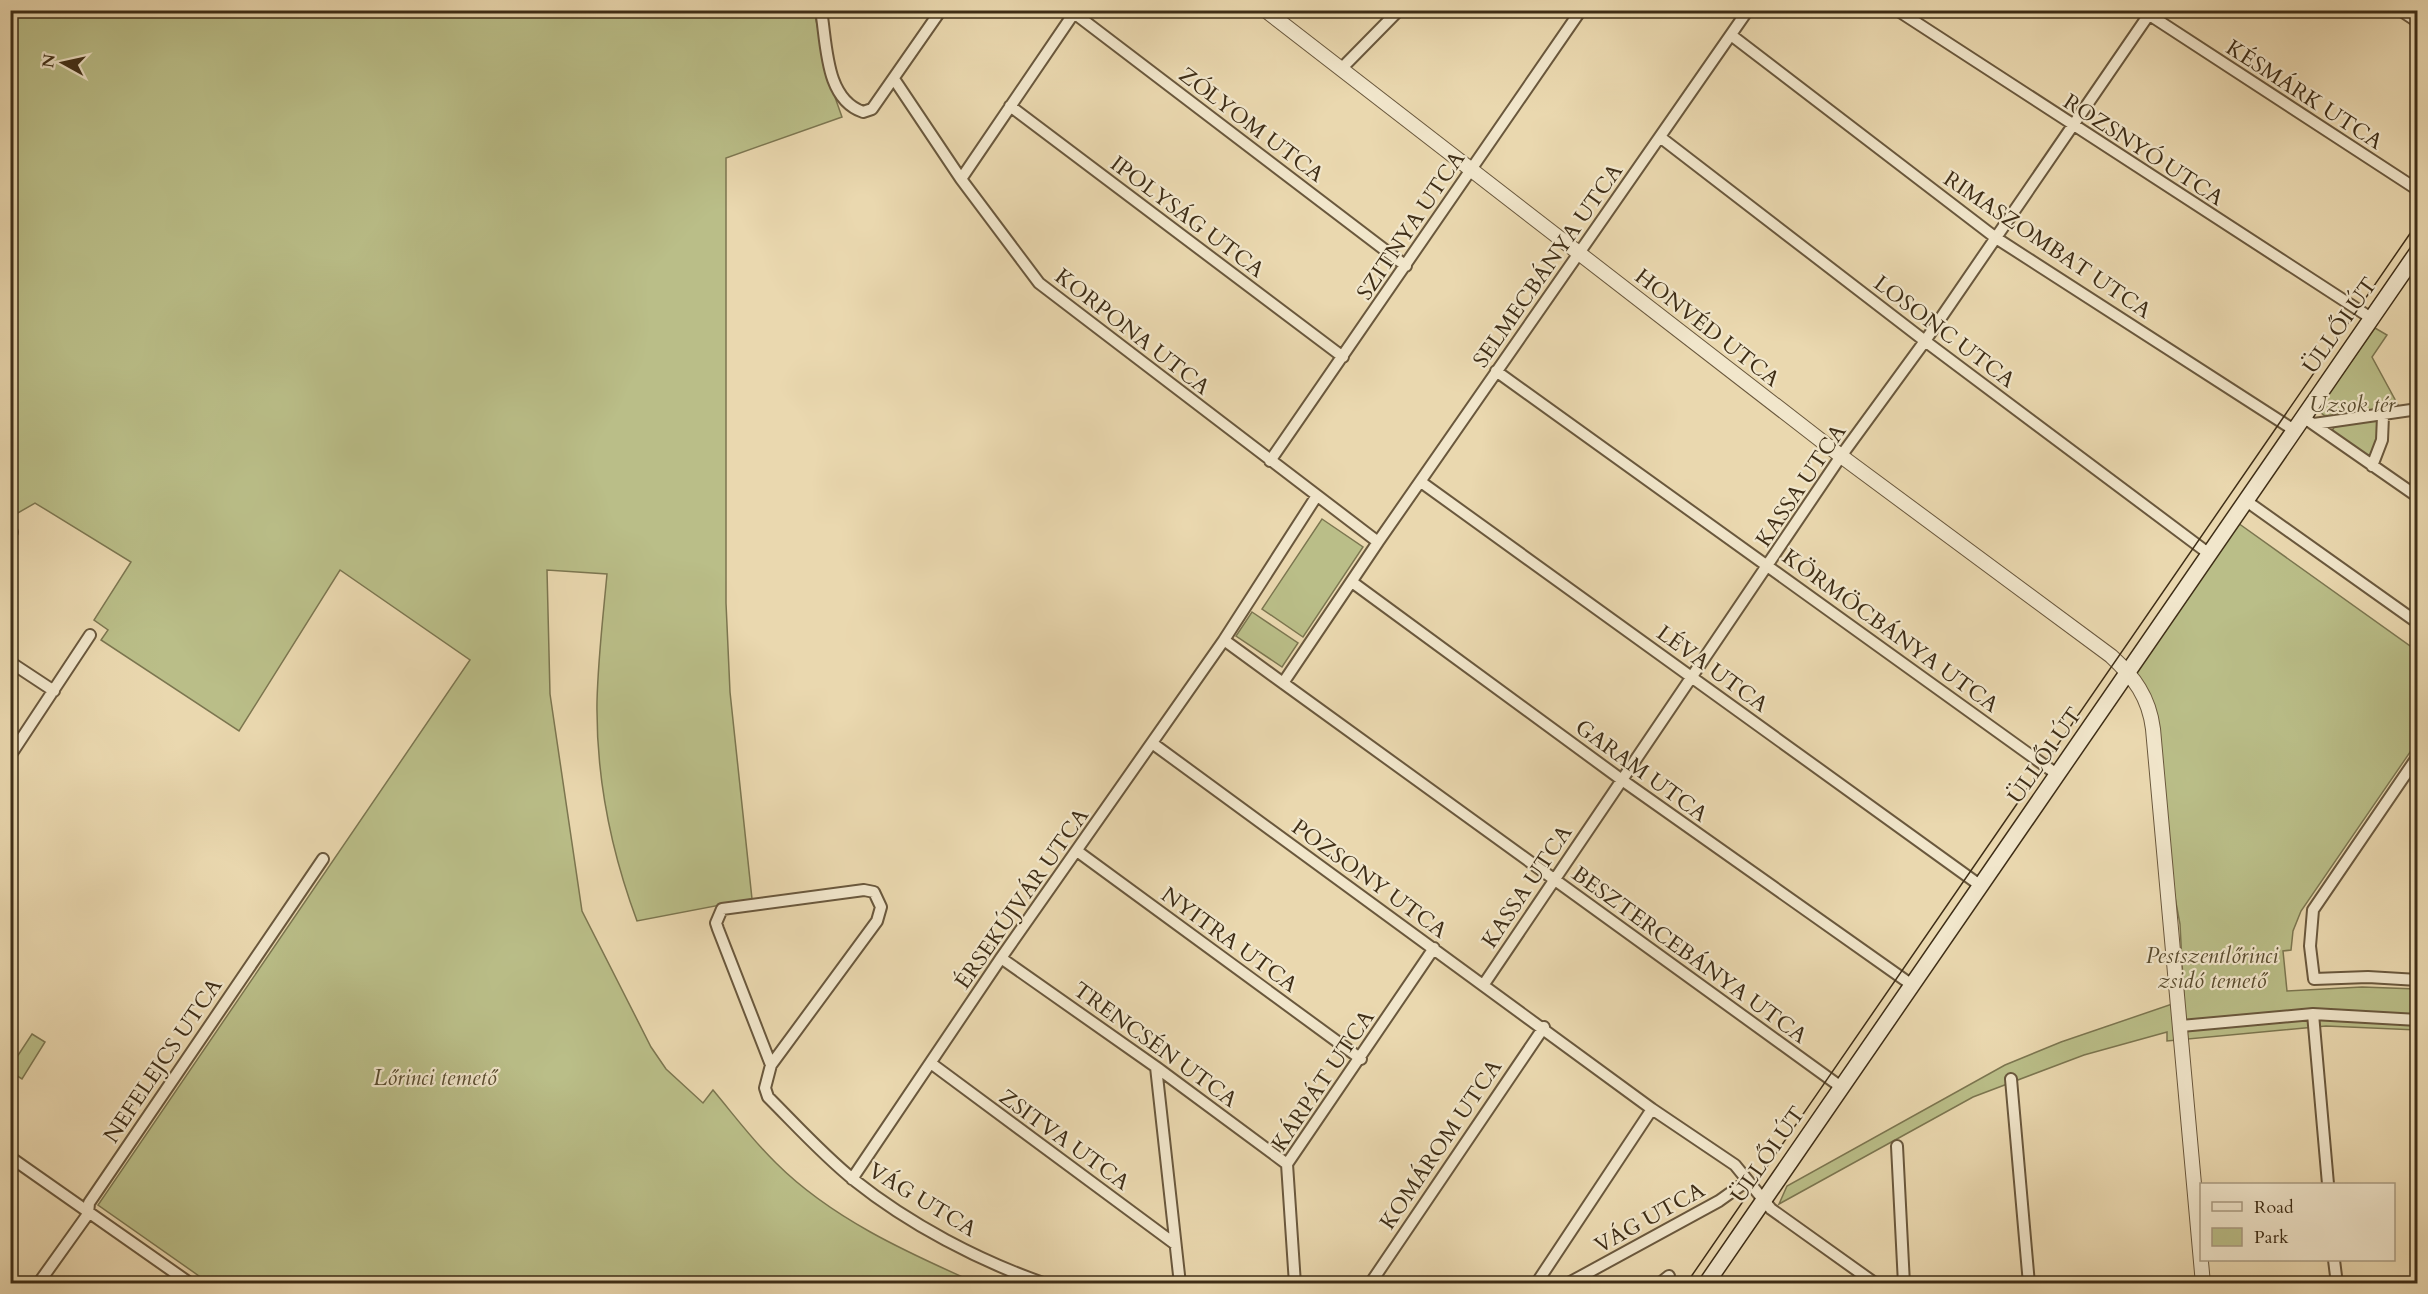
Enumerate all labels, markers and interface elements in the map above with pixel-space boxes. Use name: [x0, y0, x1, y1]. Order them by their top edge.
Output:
north arrow: [33, 33, 93, 93]
street label: KÉSMÁRK UTCA: [2220, 33, 2389, 157]
text: N: [37, 53, 61, 69]
street label: ZÓLYOM UTCA: [1173, 60, 1330, 190]
street label: ROZSNYÓ UTCA: [2057, 87, 2230, 213]
street label: SZITNYA UTCA: [1350, 145, 1472, 306]
street label: IPOLYSÁG UTCA: [1104, 149, 1271, 285]
street label: SELMECBÁNYA UTCA: [1466, 157, 1630, 374]
street label: RIMASZOMBAT UTCA: [1938, 164, 2158, 326]
street label: KORPONA UTCA: [1048, 262, 1217, 402]
street label: HONVÉD UTCA: [1629, 262, 1786, 394]
street label: LOSONC UTCA: [1867, 269, 2022, 395]
street label: ÜLLŐI ÚT: [2296, 271, 2384, 380]
park label: Uzsok tér: [2309, 390, 2396, 420]
street label: KASSA UTCA: [1749, 418, 1853, 553]
street label: KÖRMÖCBÁNYA UTCA: [1776, 542, 2005, 720]
street label: LÉVA UTCA: [1651, 618, 1775, 720]
street label: ÜLLŐI ÚT: [2001, 701, 2089, 810]
street label: GARAM UTCA: [1569, 712, 1714, 829]
street label: ÉRSEKÚJVÁR UTCA: [948, 802, 1096, 995]
street label: POZSONY UTCA: [1286, 812, 1454, 946]
street label: KASSA UTCA: [1475, 819, 1579, 954]
street label: BESZTERCEBÁNYA UTCA: [1566, 859, 1814, 1051]
street label: NYITRA UTCA: [1155, 880, 1304, 1000]
park label: Pestszentlőrinci zsidó temető: [2146, 941, 2279, 996]
street label: NEFELEJCS UTCA: [96, 972, 229, 1149]
street label: TRENCSÉN UTCA: [1067, 975, 1244, 1115]
street label: KÁRPÁT UTCA: [1264, 1004, 1381, 1157]
street label: KOMÁROM UTCA: [1373, 1053, 1509, 1236]
park label: Lőrinci temető: [373, 1063, 499, 1093]
street label: ZSITVA UTCA: [993, 1082, 1136, 1198]
street label: ÜLLŐI ÚT: [1724, 1100, 1812, 1209]
street label: VÁG UTCA: [863, 1156, 983, 1244]
street label: VÁG UTCA: [1589, 1175, 1710, 1260]
legend: [2200, 1183, 2395, 1261]
text: Road: [2254, 1195, 2294, 1220]
text: Park: [2254, 1225, 2289, 1250]

